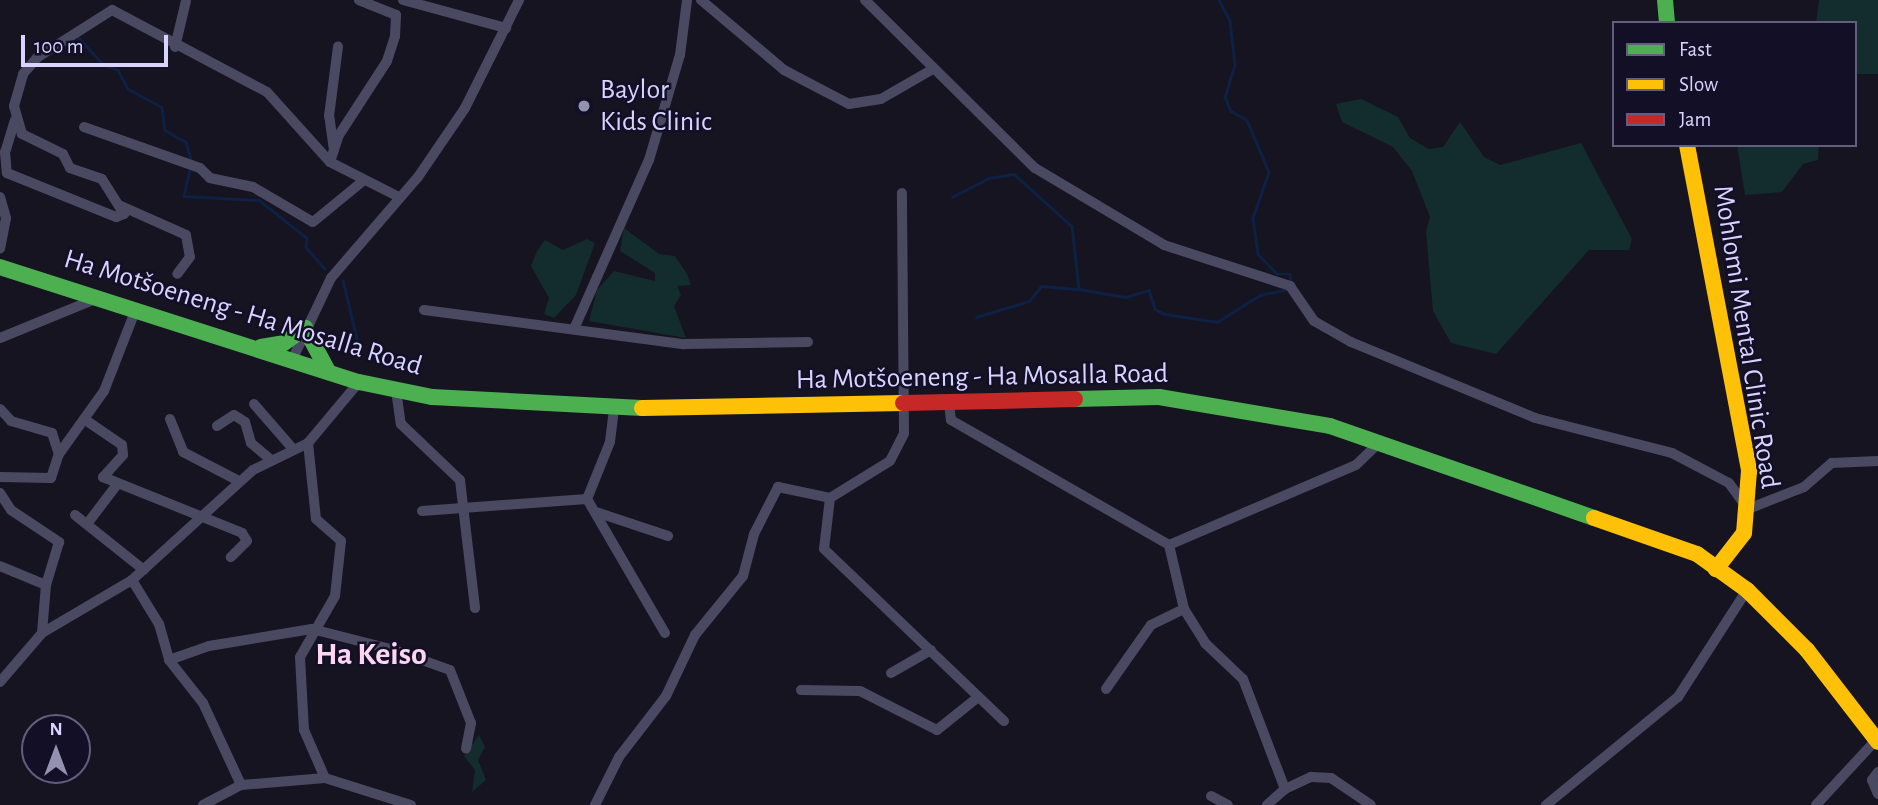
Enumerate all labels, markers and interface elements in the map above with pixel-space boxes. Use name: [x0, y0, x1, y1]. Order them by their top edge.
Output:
scale bar: [24, 21, 172, 65]
legend: [1612, 21, 1857, 147]
text: 100 m: [34, 36, 84, 57]
text: Fast: [1679, 39, 1712, 60]
place label: Baylor Kids Clinic: [600, 73, 712, 139]
text: Slow: [1679, 74, 1718, 95]
marker: Baylor Kids Clinic: [574, 96, 594, 116]
text: Jam: [1679, 109, 1711, 130]
street label: Mohlomi Mental Clinic Road: [1705, 183, 1787, 491]
street label: Ha Motšoeneng - Ha Mosalla Road: [60, 242, 426, 384]
street label: Ha Motšoeneng - Ha Mosalla Road: [796, 357, 1168, 397]
district label: Ha Keiso: [315, 635, 427, 673]
north arrow: [21, 714, 91, 784]
text: N: [49, 720, 63, 739]

